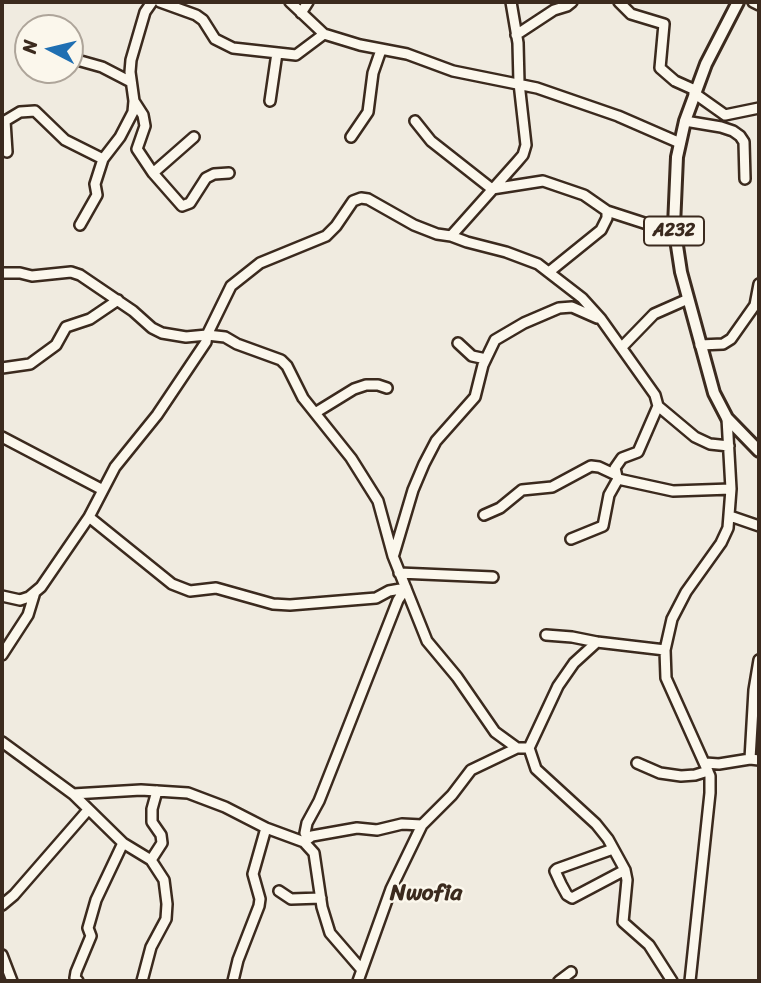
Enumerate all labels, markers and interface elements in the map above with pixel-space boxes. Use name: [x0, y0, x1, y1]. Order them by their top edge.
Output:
north arrow: [14, 14, 84, 84]
text: N: [12, 38, 47, 55]
road number: A232: [644, 216, 704, 246]
district label: Nwofia: [390, 880, 462, 908]

